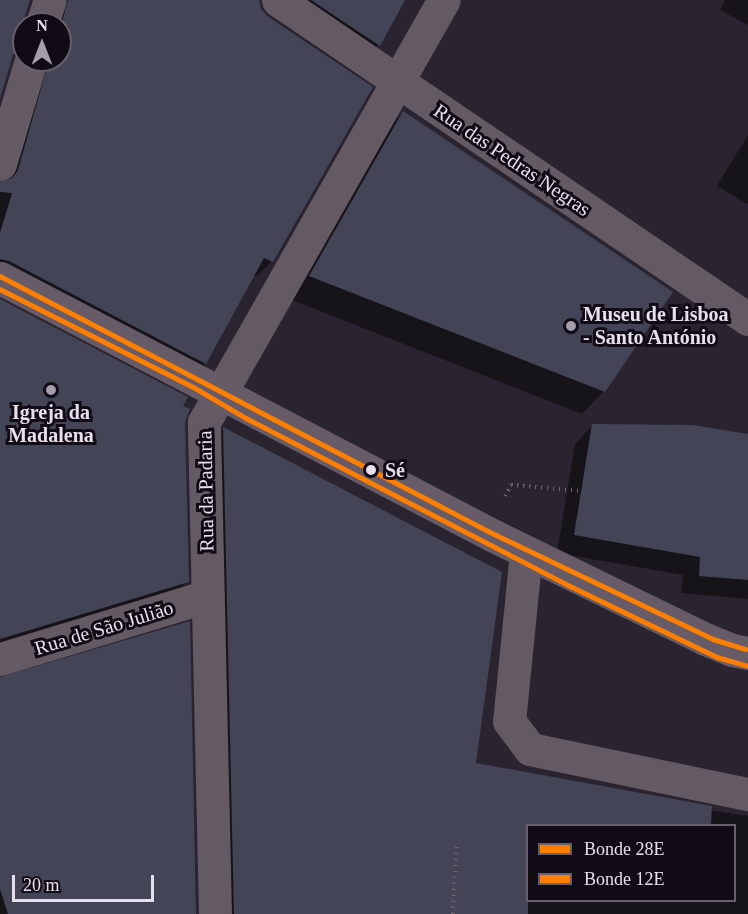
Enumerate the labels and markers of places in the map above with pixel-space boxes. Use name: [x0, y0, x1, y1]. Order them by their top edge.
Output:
place label: Museu de Lisboa - Santo António: [583, 302, 729, 349]
marker: Museu de Lisboa - Santo António: [564, 319, 578, 333]
marker: Igreja da Madalena: [44, 383, 58, 397]
place label: Igreja da Madalena: [8, 400, 94, 447]
place label: Sé: [385, 458, 405, 482]
marker: Sé: [362, 461, 380, 479]

